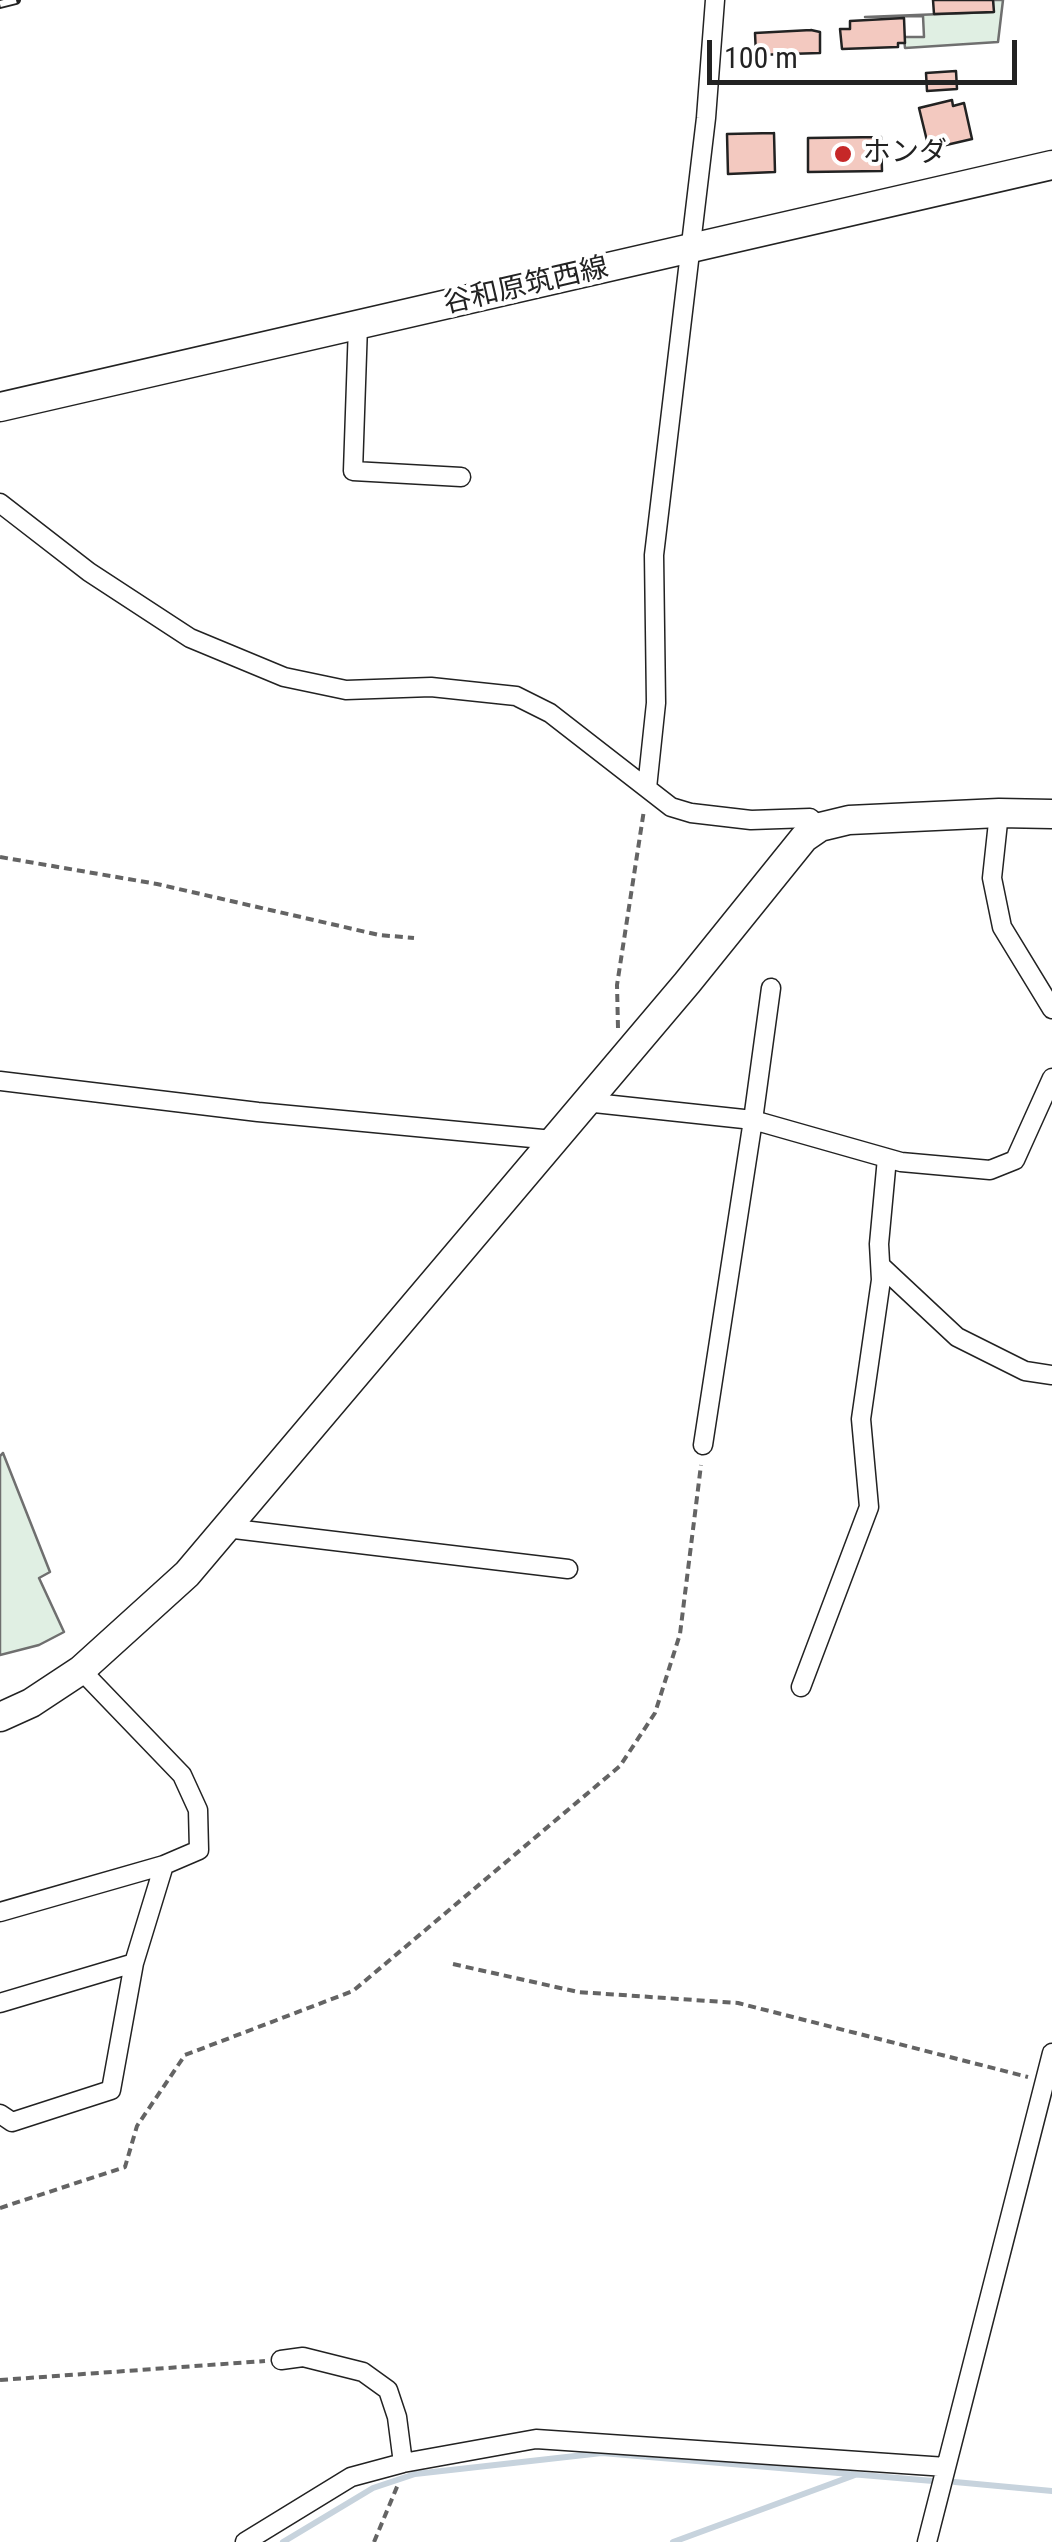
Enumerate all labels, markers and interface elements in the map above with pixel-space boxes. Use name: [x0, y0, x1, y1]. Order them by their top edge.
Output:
scale bar: [712, 20, 1022, 82]
text: 100 m: [724, 40, 798, 75]
place label: ホンダ: [863, 137, 947, 171]
marker: ホンダ: [832, 143, 854, 165]
street label: 谷和原筑西線: [440, 252, 612, 322]

